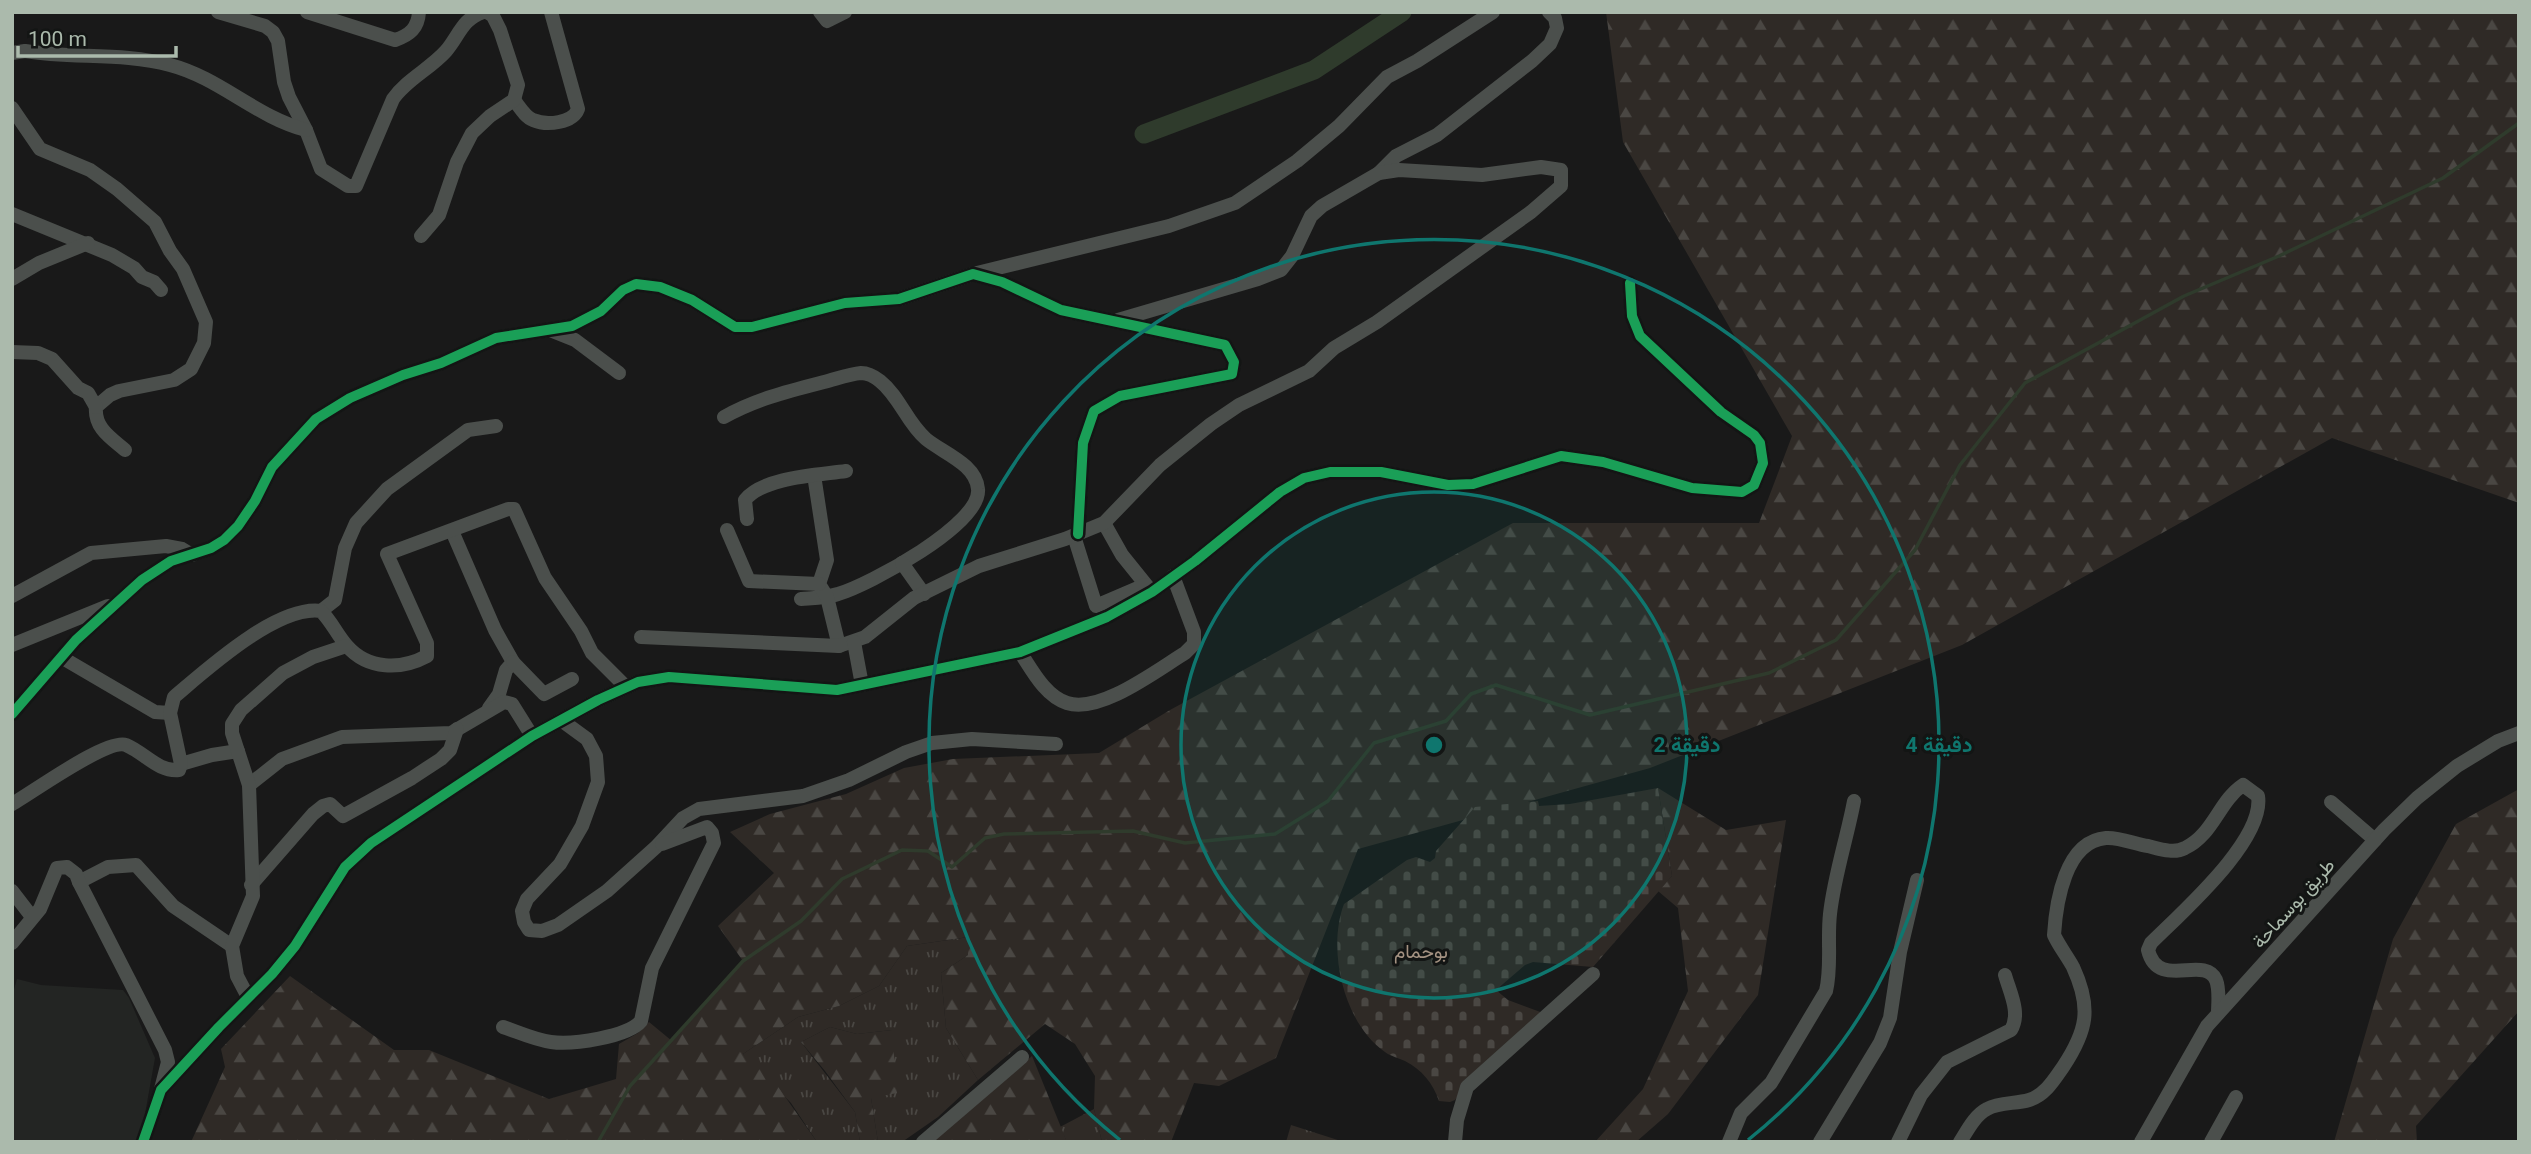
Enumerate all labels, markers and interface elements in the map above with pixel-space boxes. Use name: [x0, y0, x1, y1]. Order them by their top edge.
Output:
scale bar: [18, 14, 175, 58]
text: 100 m: [28, 27, 87, 51]
centre of rings: [1422, 733, 1446, 757]
text: 2 دقيقة: [1654, 733, 1720, 757]
text: 4 دقيقة: [1906, 733, 1972, 757]
street label: طريق بوسماحة: [2247, 854, 2340, 953]
park label: بوحمام: [1394, 940, 1448, 964]

